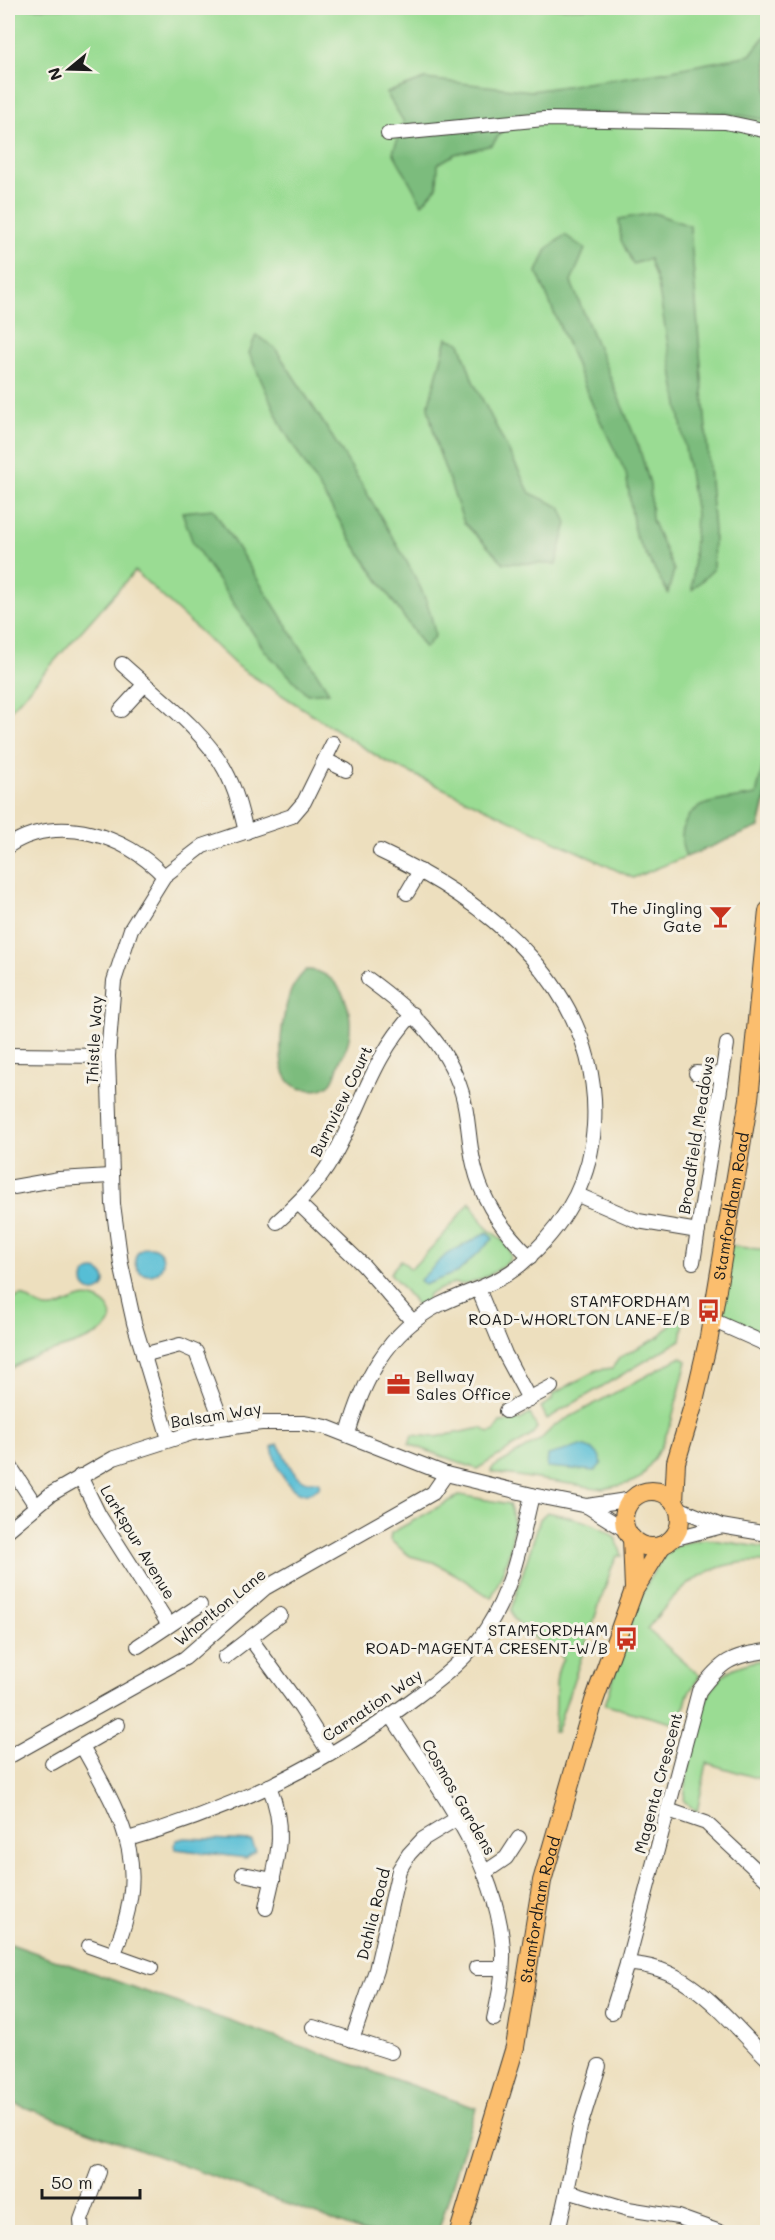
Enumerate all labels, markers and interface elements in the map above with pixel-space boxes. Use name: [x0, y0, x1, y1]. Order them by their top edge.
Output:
north arrow: [39, 39, 99, 99]
text: N: [42, 65, 66, 83]
place label: The Jingling Gate: [610, 897, 702, 936]
bar icon: The Jingling Gate: [707, 904, 733, 930]
street label: Thistle Way: [81, 995, 106, 1085]
street label: Burnview Court: [305, 1042, 377, 1160]
street label: Broadfield Meadows: [673, 1054, 718, 1216]
street label: Stamfordham Road: [708, 1131, 753, 1282]
place label: STAMFORDHAM ROAD-WHORLTON LANE-E/B: [468, 1290, 690, 1329]
bus stop icon: STAMFORDHAM ROAD-WHORLTON LANE-E/B: [695, 1297, 721, 1323]
place label: Bellway Sales Office: [416, 1365, 511, 1404]
office icon: Bellway Sales Office: [385, 1372, 411, 1398]
street label: Balsam Way: [169, 1397, 263, 1432]
street label: Larkspur Avenue: [96, 1481, 181, 1603]
street label: Whorlton Lane: [169, 1563, 270, 1650]
place label: STAMFORDHAM ROAD-MAGENTA CRESENT-W/B: [366, 1619, 608, 1658]
bus stop icon: STAMFORDHAM ROAD-MAGENTA CRESENT-W/B: [613, 1626, 639, 1652]
street label: Carnation Way: [318, 1663, 426, 1746]
street label: Magenta Crescent: [629, 1710, 686, 1856]
street label: Cosmos Gardens: [418, 1735, 501, 1858]
street label: Stamfordham Road: [515, 1833, 564, 1984]
street label: Dahlia Road: [351, 1866, 394, 1962]
scale bar: [42, 2162, 140, 2200]
text: 50 m: [51, 2170, 93, 2194]

